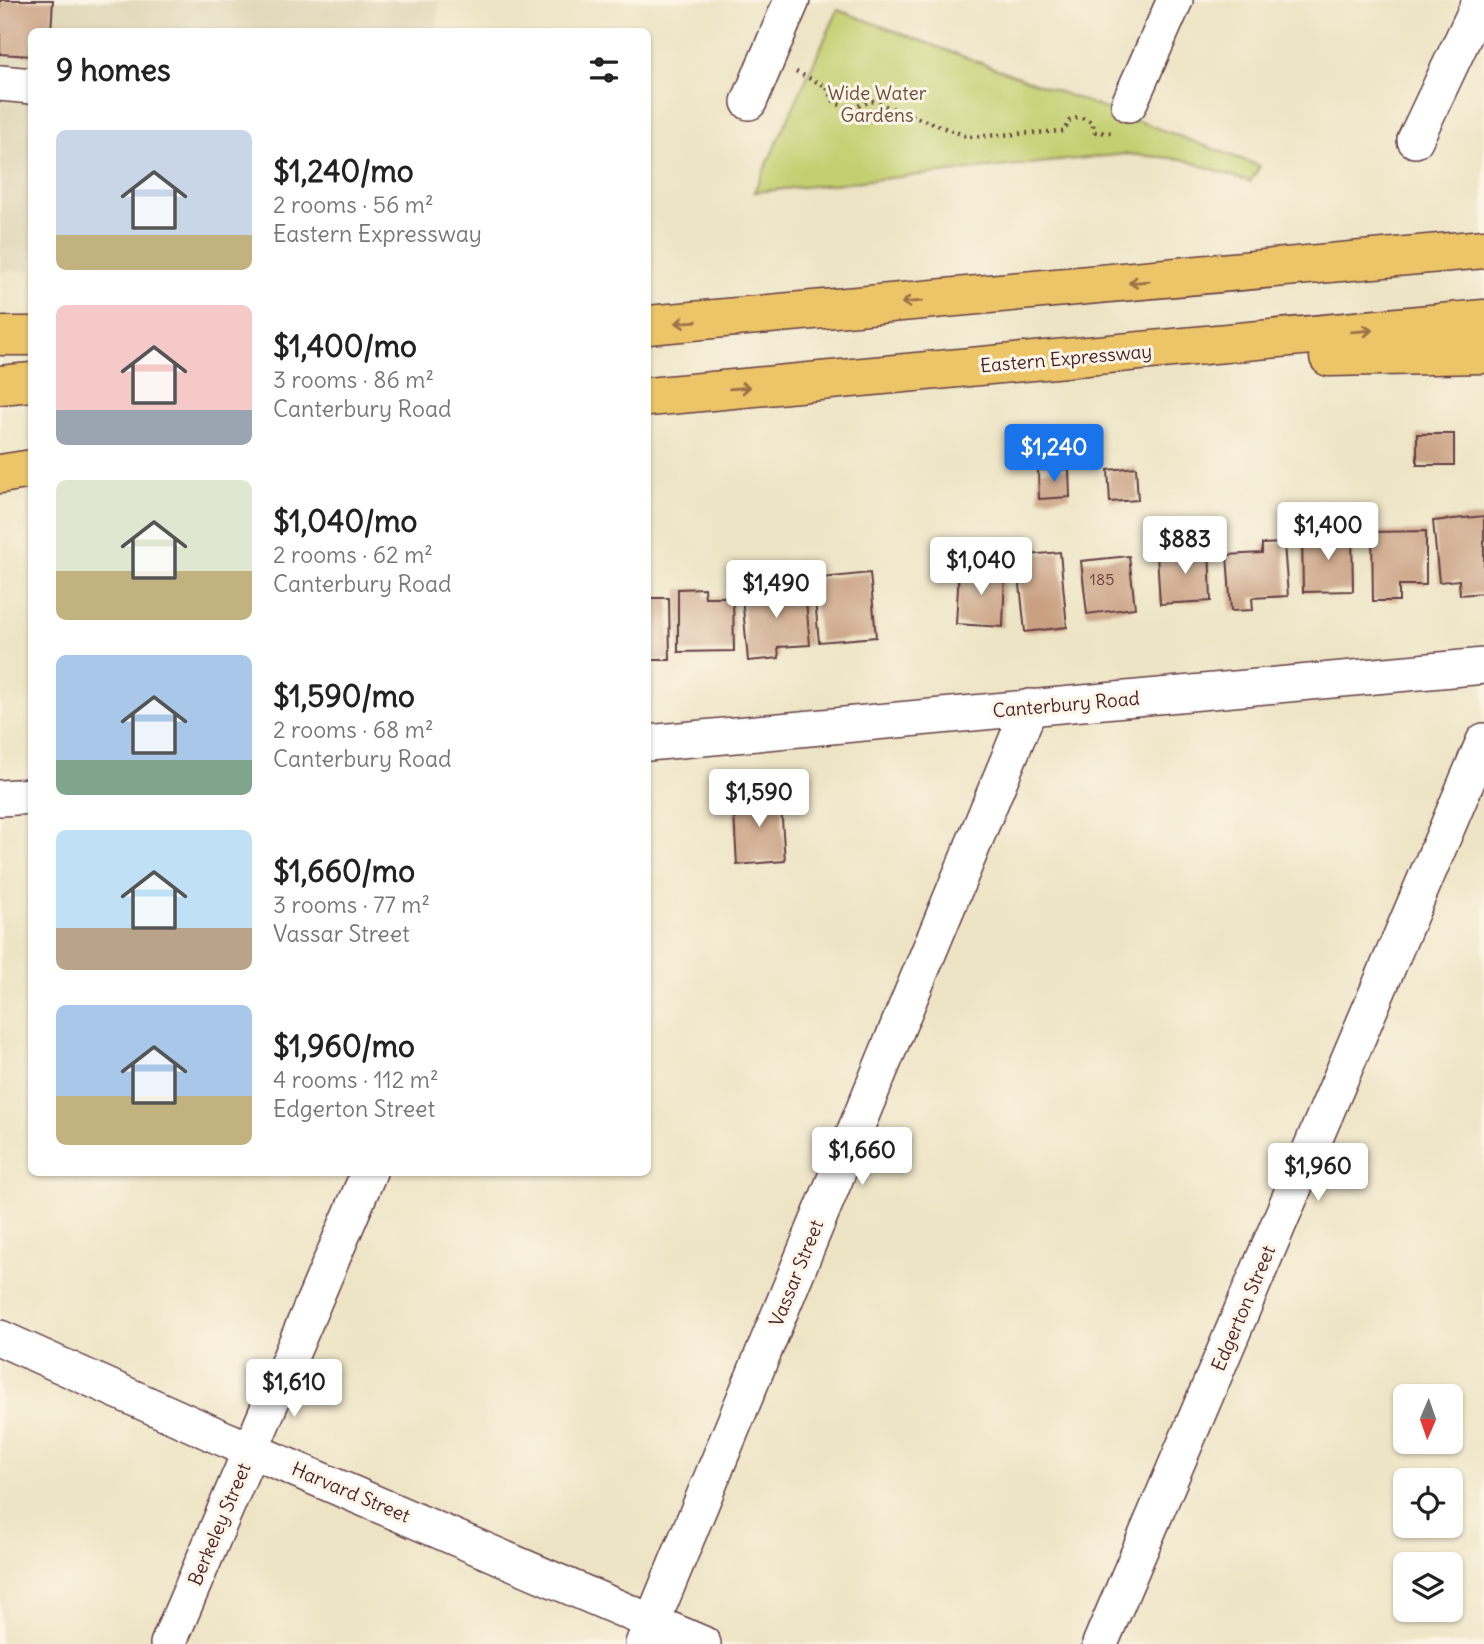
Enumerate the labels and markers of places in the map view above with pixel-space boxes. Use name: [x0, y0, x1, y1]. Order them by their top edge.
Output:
pin: $1,240: [997, 424, 1111, 484]
pin: $1,400: [1271, 503, 1385, 562]
pin: $883: [1144, 516, 1226, 576]
pin: $1,040: [924, 538, 1038, 597]
pin: $1,490: [719, 560, 833, 620]
pin: $1,590: [702, 770, 816, 829]
pin: $1,660: [805, 1128, 919, 1187]
pin: $1,960: [1261, 1144, 1375, 1203]
pin: $1,610: [237, 1360, 351, 1419]

